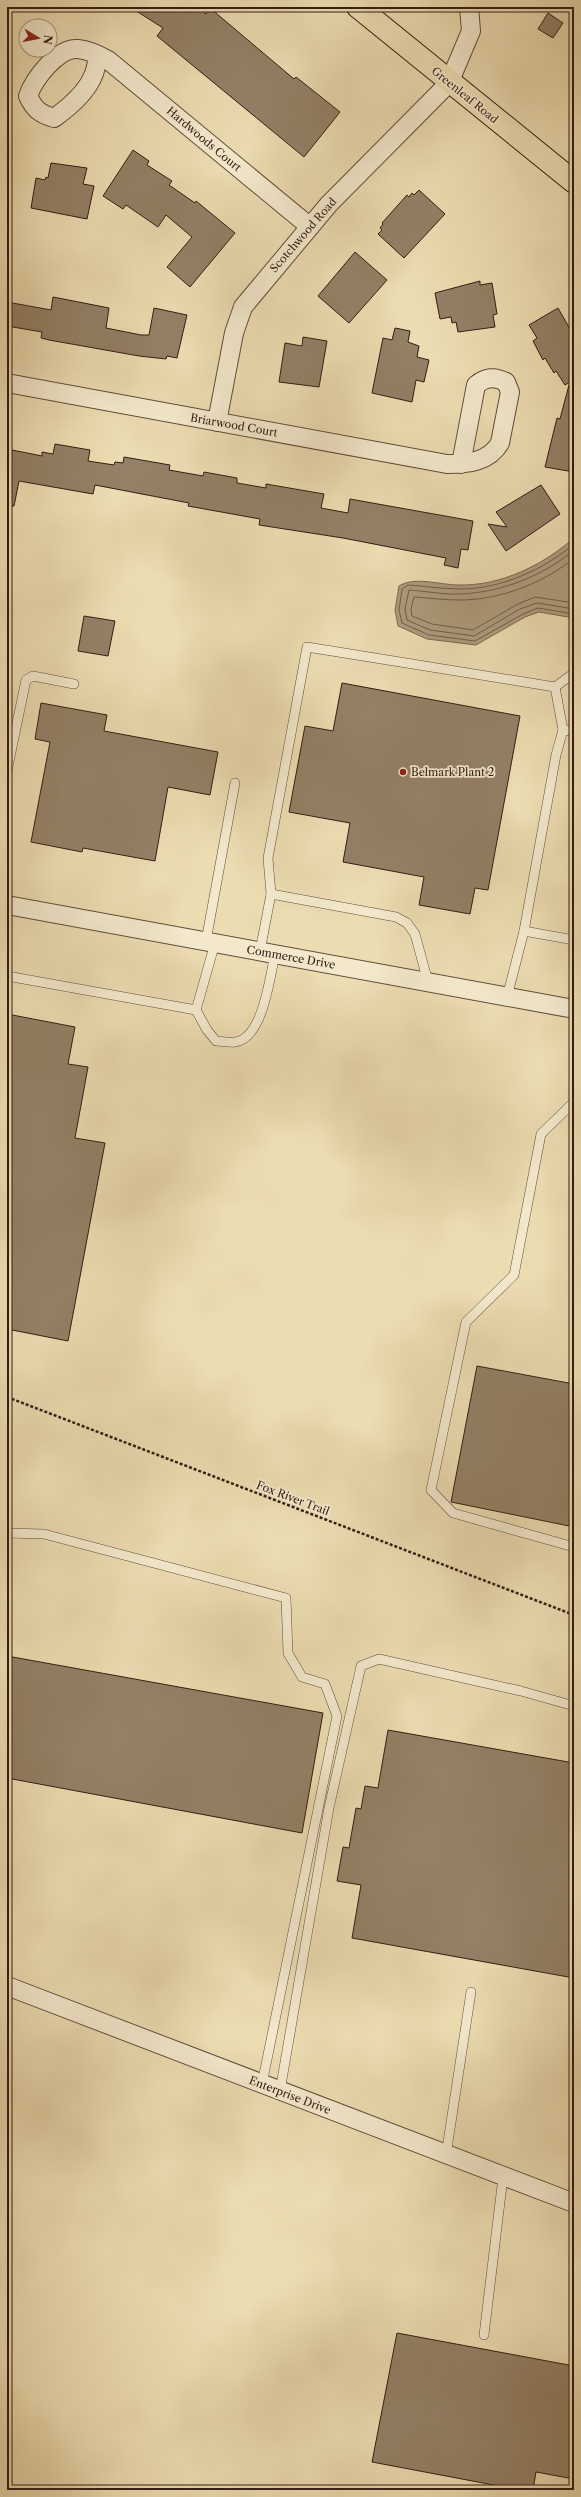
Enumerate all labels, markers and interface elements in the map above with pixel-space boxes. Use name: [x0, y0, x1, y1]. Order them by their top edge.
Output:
north arrow: [18, 18, 58, 58]
text: N: [40, 34, 56, 46]
street label: Greenleaf Road: [429, 64, 501, 126]
street label: Hardwoods Court: [164, 104, 244, 174]
street label: Scotchwood Road: [267, 195, 339, 275]
street label: Briarwood Court: [189, 410, 279, 440]
place label: Belmark Plant 2: [411, 765, 494, 779]
marker: Belmark Plant 2: [398, 767, 408, 777]
street label: Commerce Drive: [246, 942, 336, 972]
street label: Fox River Trail: [255, 1478, 332, 1519]
street label: Enterprise Drive: [247, 2073, 333, 2117]

